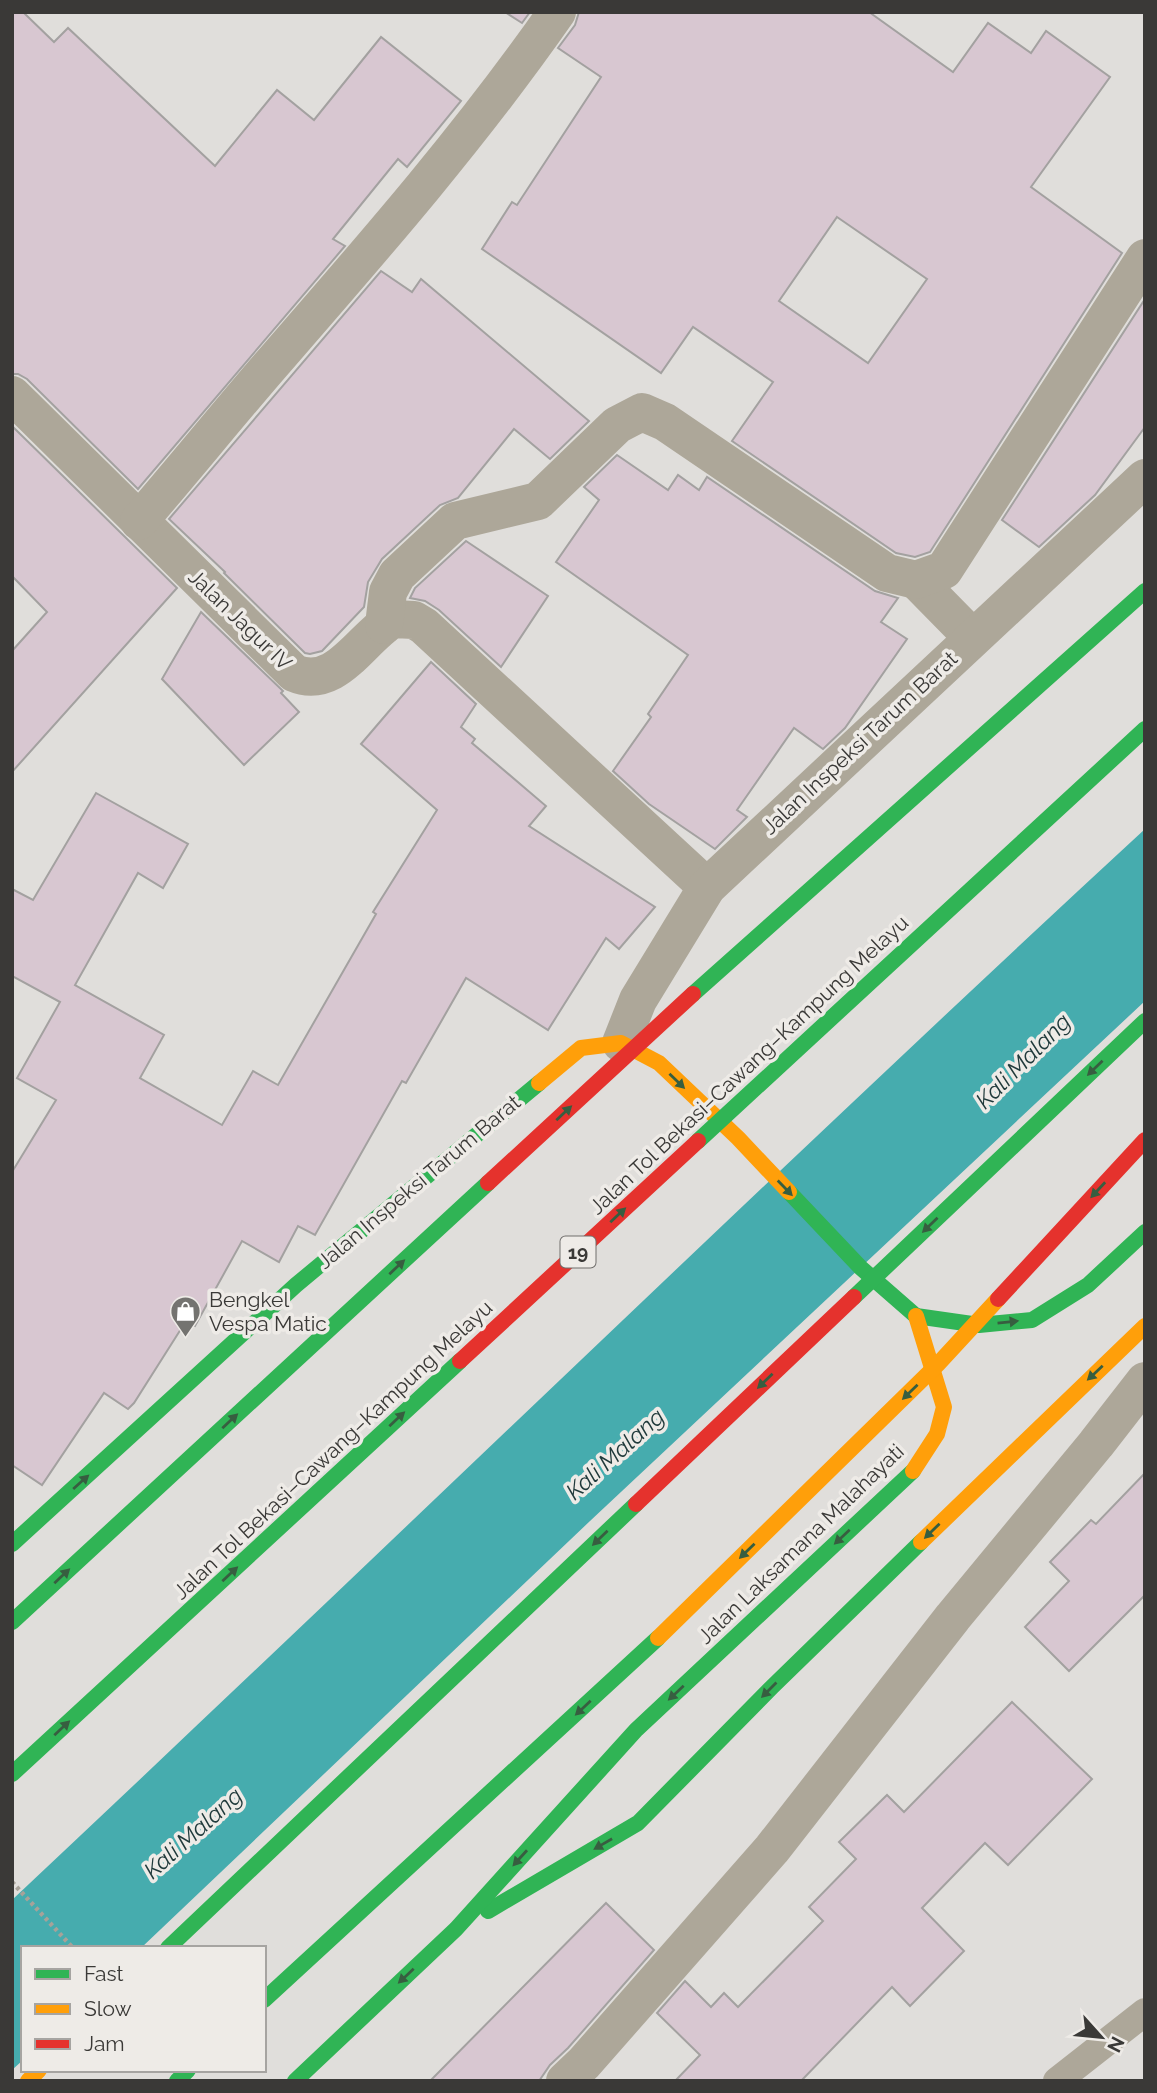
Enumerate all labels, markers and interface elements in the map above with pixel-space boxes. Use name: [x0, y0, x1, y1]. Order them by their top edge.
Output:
street label: Jalan Jagur IV: [183, 564, 297, 675]
street label: Jalan Inspeksi Tarum Barat: [757, 646, 962, 840]
street label: Jalan Tol Bekasi–Cawang–Kampung Melayu: [584, 910, 913, 1219]
water label: Kali Malang: [970, 1007, 1076, 1114]
one-way arrow: [1087, 1059, 1104, 1075]
one-way arrow: [668, 1072, 685, 1088]
street label: Jalan Inspeksi Tarum Barat: [312, 1089, 525, 1274]
one-way arrow: [555, 1105, 572, 1121]
one-way arrow: [777, 1179, 793, 1196]
one-way arrow: [1091, 1181, 1107, 1198]
one-way arrow: [609, 1208, 626, 1224]
one-way arrow: [922, 1216, 939, 1232]
road number: 19: [560, 1236, 596, 1268]
one-way arrow: [388, 1259, 406, 1275]
place label: Bengkel Vespa Matic: [209, 1287, 327, 1336]
street label: Jalan Tol Bekasi–Cawang–Kampung Melayu: [168, 1295, 497, 1604]
shop icon: Bengkel Vespa Matic: [169, 1295, 203, 1339]
one-way arrow: [997, 1316, 1019, 1327]
one-way arrow: [1087, 1364, 1104, 1380]
one-way arrow: [757, 1373, 774, 1389]
one-way arrow: [901, 1383, 918, 1400]
water label: Kali Malang: [560, 1402, 670, 1505]
one-way arrow: [388, 1412, 405, 1428]
one-way arrow: [221, 1414, 238, 1430]
street label: Jalan Laksamana Malahayati: [692, 1439, 909, 1649]
one-way arrow: [72, 1474, 89, 1490]
one-way arrow: [924, 1523, 941, 1539]
one-way arrow: [592, 1529, 609, 1545]
one-way arrow: [834, 1529, 851, 1545]
one-way arrow: [739, 1543, 755, 1559]
one-way arrow: [221, 1566, 238, 1582]
one-way arrow: [53, 1568, 70, 1584]
one-way arrow: [762, 1681, 778, 1698]
one-way arrow: [667, 1685, 685, 1701]
one-way arrow: [574, 1700, 592, 1716]
one-way arrow: [53, 1720, 71, 1736]
water label: Kali Malang: [138, 1781, 248, 1884]
one-way arrow: [593, 1838, 613, 1850]
one-way arrow: [512, 1849, 528, 1867]
legend: [21, 1946, 266, 2072]
text: Fast: [84, 1961, 124, 1986]
one-way arrow: [397, 1968, 415, 1984]
text: Slow: [84, 1996, 132, 2021]
north arrow: [1066, 2002, 1136, 2072]
text: Jam: [84, 2031, 125, 2056]
text: N: [1103, 2033, 1129, 2056]

